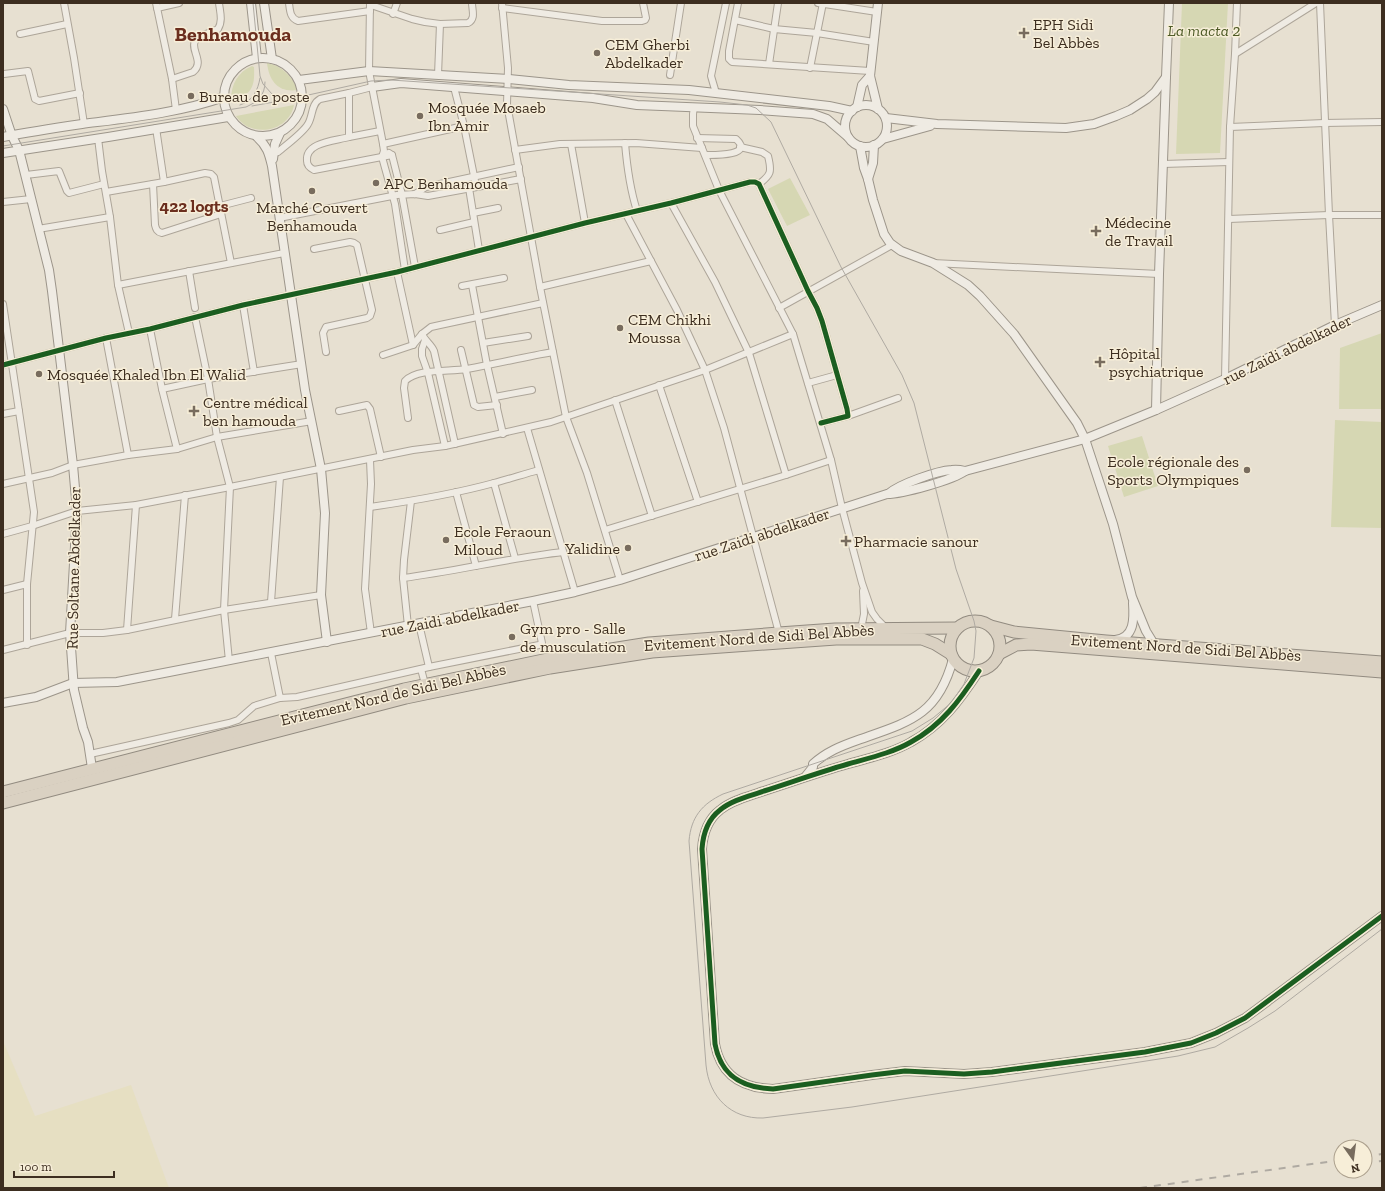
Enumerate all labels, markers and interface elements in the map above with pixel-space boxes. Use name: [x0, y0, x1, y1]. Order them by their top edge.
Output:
place label: EPH Sidi Bel Abbès: [1033, 15, 1100, 52]
park label: La macta 2: [1168, 21, 1240, 40]
district label: Benhamouda: [175, 22, 291, 46]
marker: EPH Sidi Bel Abbès: [1018, 27, 1030, 39]
place label: CEM Gherbi Abdelkader: [605, 35, 690, 72]
marker: CEM Gherbi Abdelkader: [592, 48, 602, 58]
place label: Bureau de poste: [199, 87, 310, 106]
marker: Bureau de poste: [186, 91, 196, 101]
place label: Mosquée Mosaeb Ibn Amir: [428, 98, 546, 135]
marker: Mosquée Mosaeb Ibn Amir: [415, 111, 425, 121]
place label: APC Benhamouda: [384, 174, 508, 193]
marker: APC Benhamouda: [371, 178, 381, 188]
marker: Marché Couvert Benhamouda: [307, 186, 317, 196]
district label: 422 logts: [159, 196, 229, 216]
place label: Marché Couvert Benhamouda: [256, 198, 368, 235]
place label: Médecine de Travail: [1105, 213, 1173, 250]
marker: Médecine de Travail: [1090, 225, 1102, 237]
place label: CEM Chikhi Moussa: [628, 310, 712, 347]
street label: rue Zaidi abdelkader: [1220, 310, 1355, 389]
marker: CEM Chikhi Moussa: [615, 323, 625, 333]
place label: Hôpital psychiatrique: [1109, 344, 1204, 381]
marker: Hôpital psychiatrique: [1094, 356, 1106, 368]
place label: Mosquée Khaled Ibn El Walid: [47, 365, 246, 384]
marker: Mosquée Khaled Ibn El Walid: [34, 369, 44, 379]
place label: Centre médical ben hamouda: [202, 393, 308, 430]
marker: Centre médical ben hamouda: [188, 405, 200, 417]
place label: Ecole régionale des Sports Olympiques: [1107, 452, 1239, 489]
marker: Ecole régionale des Sports Olympiques: [1242, 465, 1252, 475]
street label: Rue Soltane Abdelkader: [63, 486, 84, 650]
street label: rue Zaidi abdelkader: [692, 504, 832, 565]
place label: Ecole Feraoun Miloud: [454, 522, 552, 559]
place label: Pharmacie sanour: [854, 532, 979, 551]
marker: Ecole Feraoun Miloud: [441, 535, 451, 545]
marker: Pharmacie sanour: [841, 536, 851, 546]
place label: Yalidine: [564, 539, 620, 558]
marker: Yalidine: [623, 543, 633, 553]
street label: rue Zaidi abdelkader: [379, 596, 521, 641]
place label: Gym pro - Salle de musculation: [520, 619, 627, 656]
street label: Evitement Nord de Sidi Bel Abbès: [643, 620, 875, 655]
street label: Evitement Nord de Sidi Bel Abbès: [1070, 630, 1302, 665]
marker: Gym pro - Salle de musculation: [507, 632, 517, 642]
street label: Evitement Nord de Sidi Bel Abbès: [279, 659, 508, 730]
north arrow: [1333, 1139, 1373, 1179]
scale bar: [14, 1153, 114, 1179]
text: 100 m: [20, 1160, 52, 1174]
text: N: [1349, 1161, 1361, 1176]

